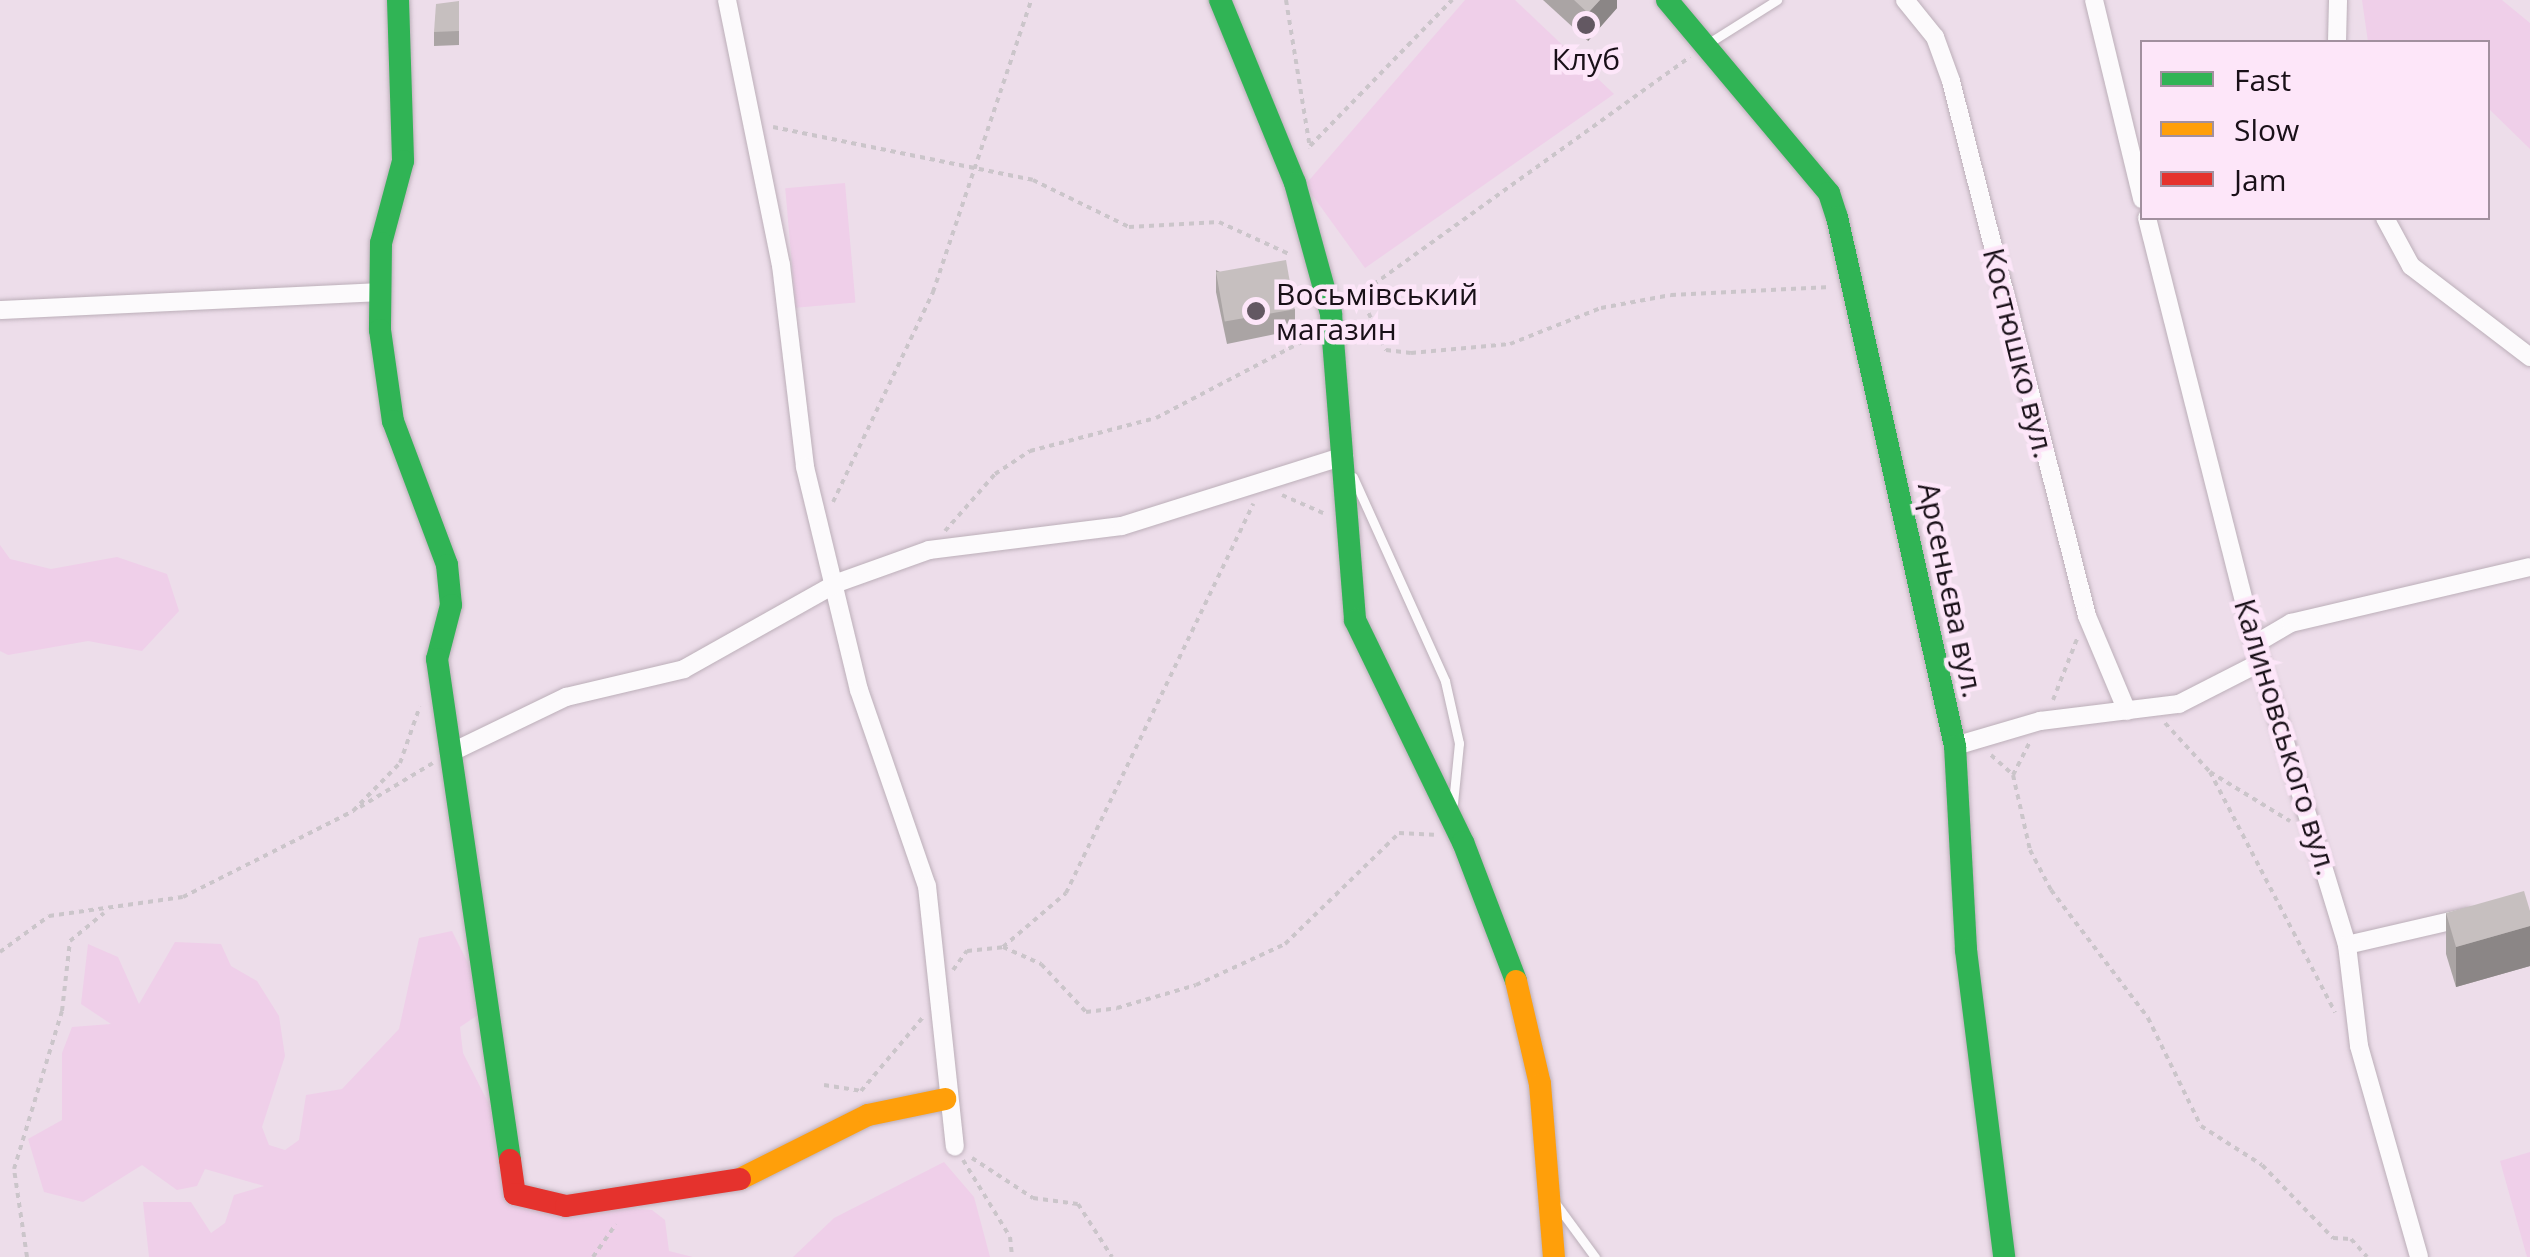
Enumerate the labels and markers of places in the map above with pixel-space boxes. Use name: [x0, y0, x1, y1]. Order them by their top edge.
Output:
marker: Клуб: [1575, 14, 1597, 36]
place label: Клуб: [1552, 41, 1620, 77]
place label: Восьмівський магазин: [1276, 276, 1478, 346]
marker: Восьмівський магазин: [1245, 300, 1267, 322]

